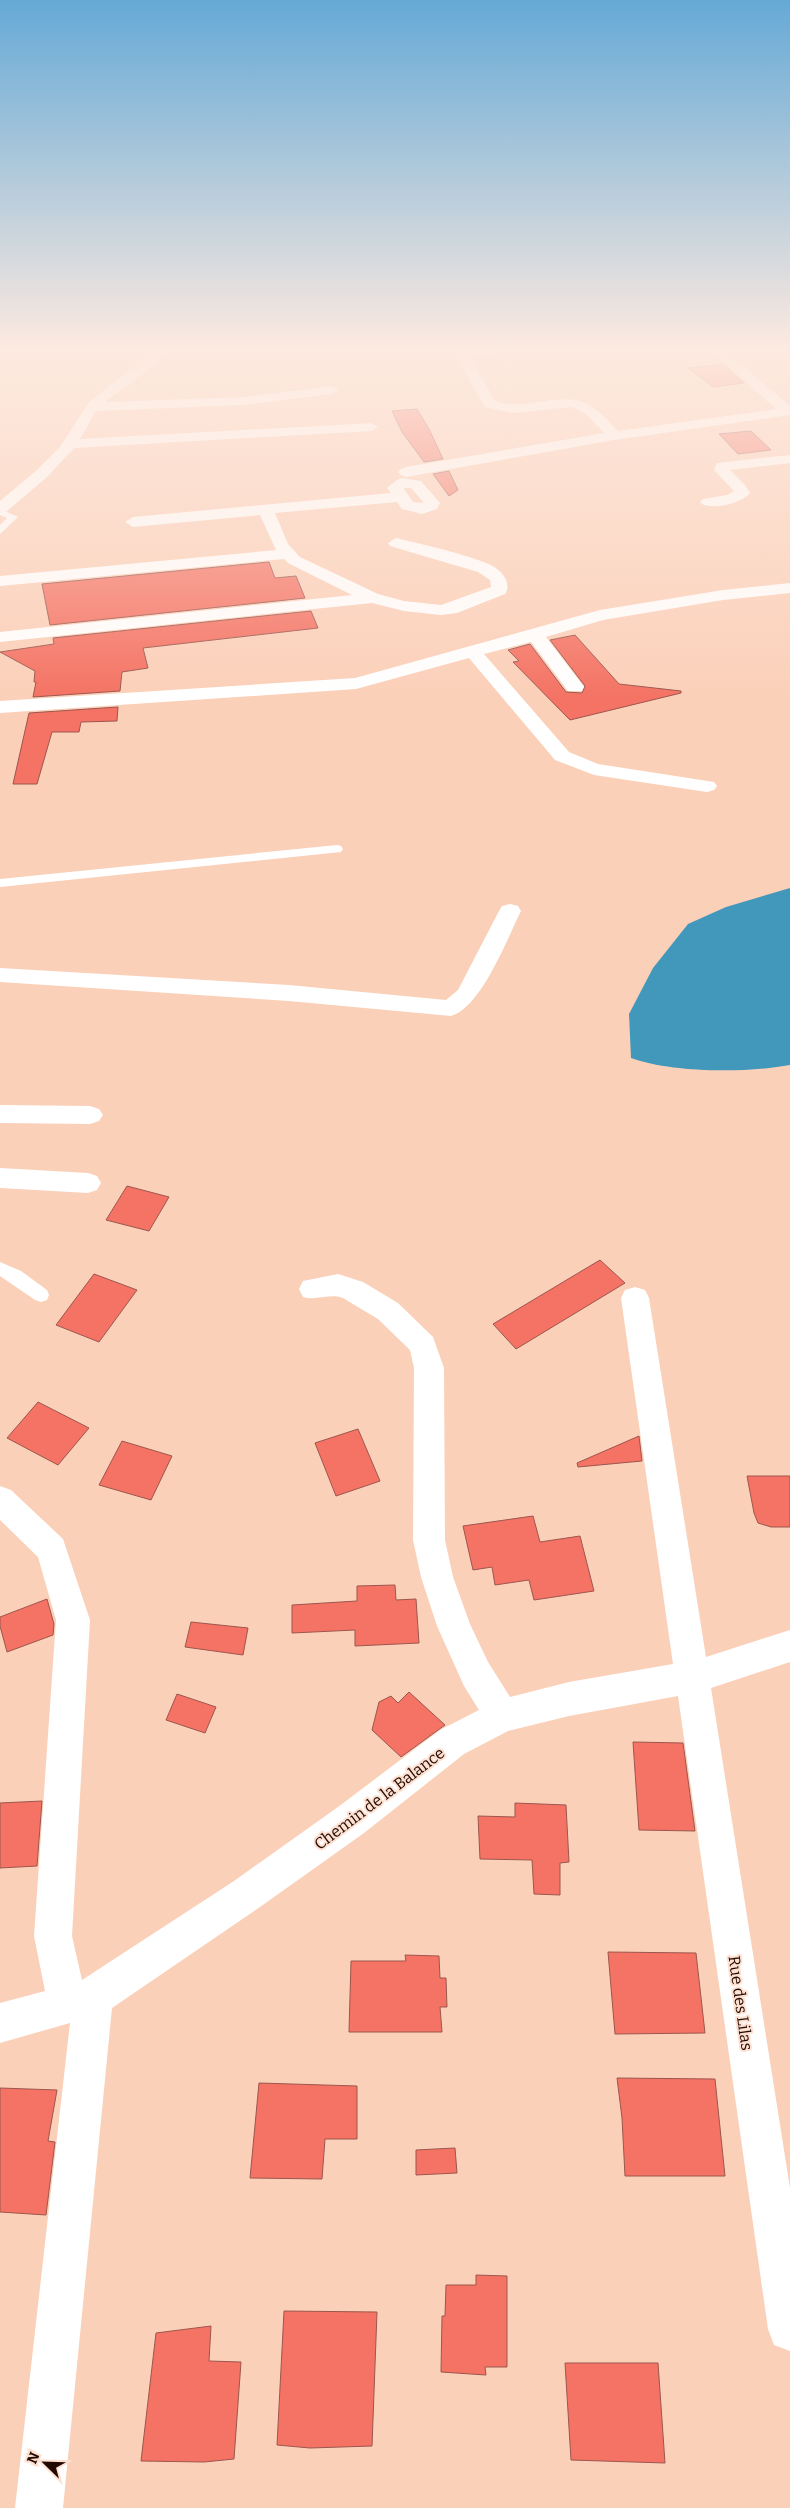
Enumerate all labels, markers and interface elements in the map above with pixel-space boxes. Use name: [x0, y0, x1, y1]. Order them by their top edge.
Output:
street label: Chemin de la Balance: [310, 1743, 448, 1854]
street label: Rue des Lilas: [724, 1955, 757, 2052]
north arrow: [20, 2438, 70, 2488]
text: N: [24, 2450, 44, 2466]

